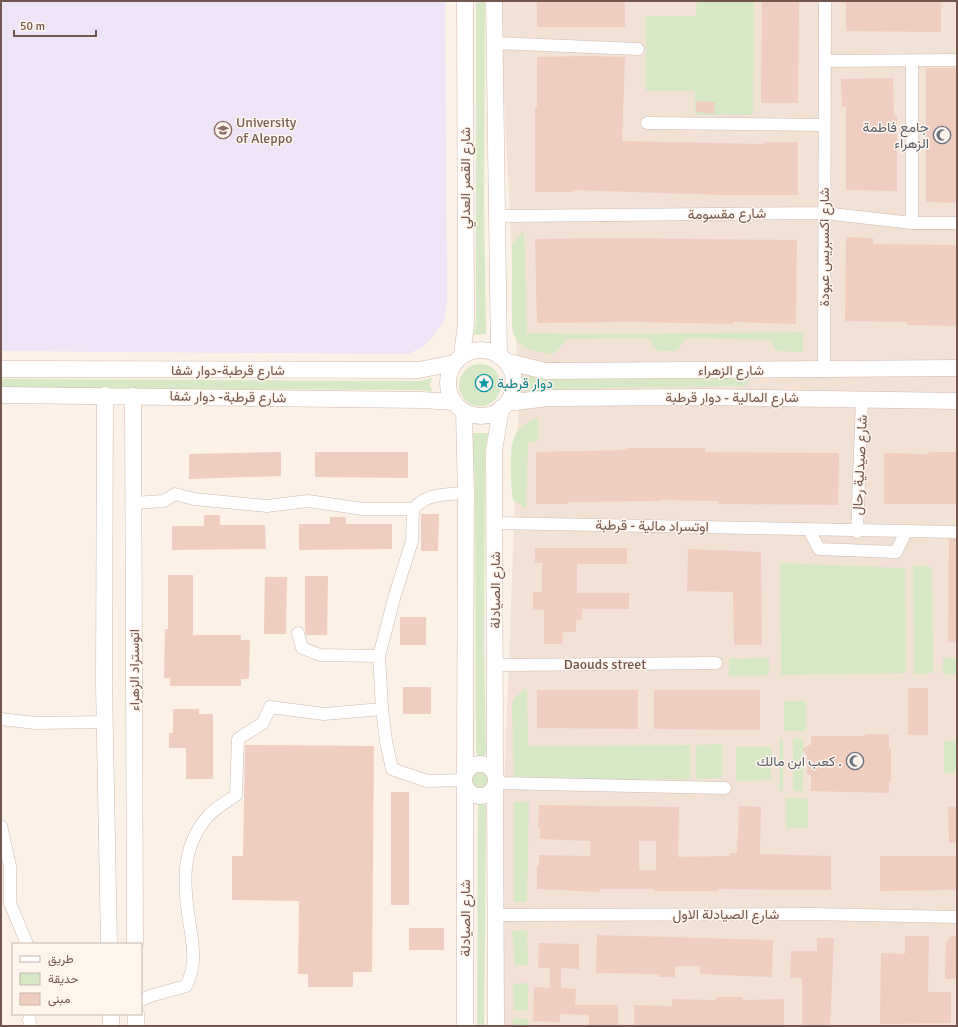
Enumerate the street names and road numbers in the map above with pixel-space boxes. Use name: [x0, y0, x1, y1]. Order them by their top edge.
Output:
street label: شارع القصر العدلي: [457, 127, 477, 229]
street label: شارع اكسبريس عبودة: [816, 187, 835, 307]
street label: شارع مقسومة: [688, 205, 766, 225]
street label: شارع قرطبة-دوار شفا: [171, 362, 285, 381]
street label: شارع الزهراء: [698, 362, 764, 381]
street label: شارع قرطبة- دوار شفا: [169, 387, 287, 409]
street label: شارع المالية - دوار قرطبة: [665, 389, 799, 408]
street label: شارع صيدلية رحال: [849, 414, 873, 516]
street label: اوتسراد مالية - قرطبة: [595, 517, 709, 535]
street label: شارع الصيادلة: [487, 551, 506, 629]
street label: اتوستراد الزهراء: [126, 629, 143, 711]
street label: Daouds street: [564, 656, 646, 673]
street label: شارع الصيادلة: [457, 879, 476, 957]
street label: شارع الصيادلة الاول: [673, 906, 779, 925]

